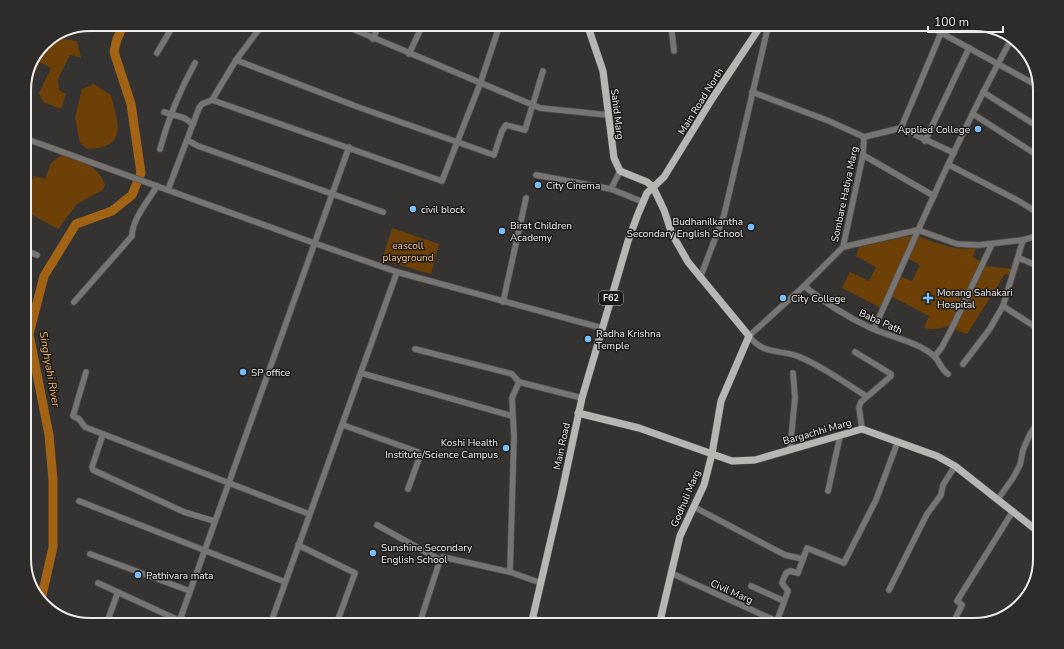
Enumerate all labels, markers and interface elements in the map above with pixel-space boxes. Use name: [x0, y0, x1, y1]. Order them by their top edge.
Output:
scale bar: [928, 8, 1003, 34]
text: 100 m: [934, 14, 969, 30]
street label: Main Road North: [675, 65, 727, 138]
street label: Sahid Marg: [607, 88, 627, 140]
place label: Applied College: [898, 123, 970, 137]
marker: Applied College: [973, 124, 983, 134]
street label: Sombare Hatiya Marg: [828, 145, 862, 243]
place label: City Cinema: [546, 179, 600, 193]
marker: City Cinema: [533, 180, 543, 190]
place label: civil block: [421, 203, 466, 217]
marker: civil block: [408, 204, 418, 214]
place label: Budhanilkantha Secondary English School: [627, 215, 743, 241]
place label: Birat Children Academy: [510, 219, 572, 245]
marker: Budhanilkantha Secondary English School: [746, 222, 756, 232]
marker: Birat Children Academy: [497, 226, 507, 236]
park label: eascoll playground: [382, 239, 434, 265]
place label: Morang Sahakari Hospital: [937, 286, 1013, 312]
road number: F62: [599, 291, 623, 305]
place label: City College: [791, 292, 846, 306]
marker: Morang Sahakari Hospital: [922, 292, 934, 304]
marker: City College: [778, 293, 788, 303]
street label: Baba Path: [857, 306, 905, 338]
place label: Radha Krishna Temple: [596, 327, 661, 353]
water label: Singhyahi River: [35, 330, 64, 409]
marker: Radha Krishna Temple: [583, 334, 593, 344]
place label: SP office: [251, 366, 290, 380]
marker: SP office: [238, 367, 248, 377]
street label: Bargachhi Marg: [781, 415, 853, 448]
street label: Main Road: [550, 421, 574, 471]
place label: Koshi Health Institute/Science Campus: [385, 436, 498, 462]
marker: Koshi Health Institute/Science Campus: [501, 443, 511, 453]
street label: Godhuli Marg: [668, 467, 704, 529]
place label: Sunshine Secondary English School: [381, 541, 473, 567]
marker: Sunshine Secondary English School: [368, 548, 378, 558]
place label: Pathivara mata: [146, 569, 213, 583]
marker: Pathivara mata: [133, 570, 143, 580]
street label: Civil Marg: [708, 576, 755, 608]

